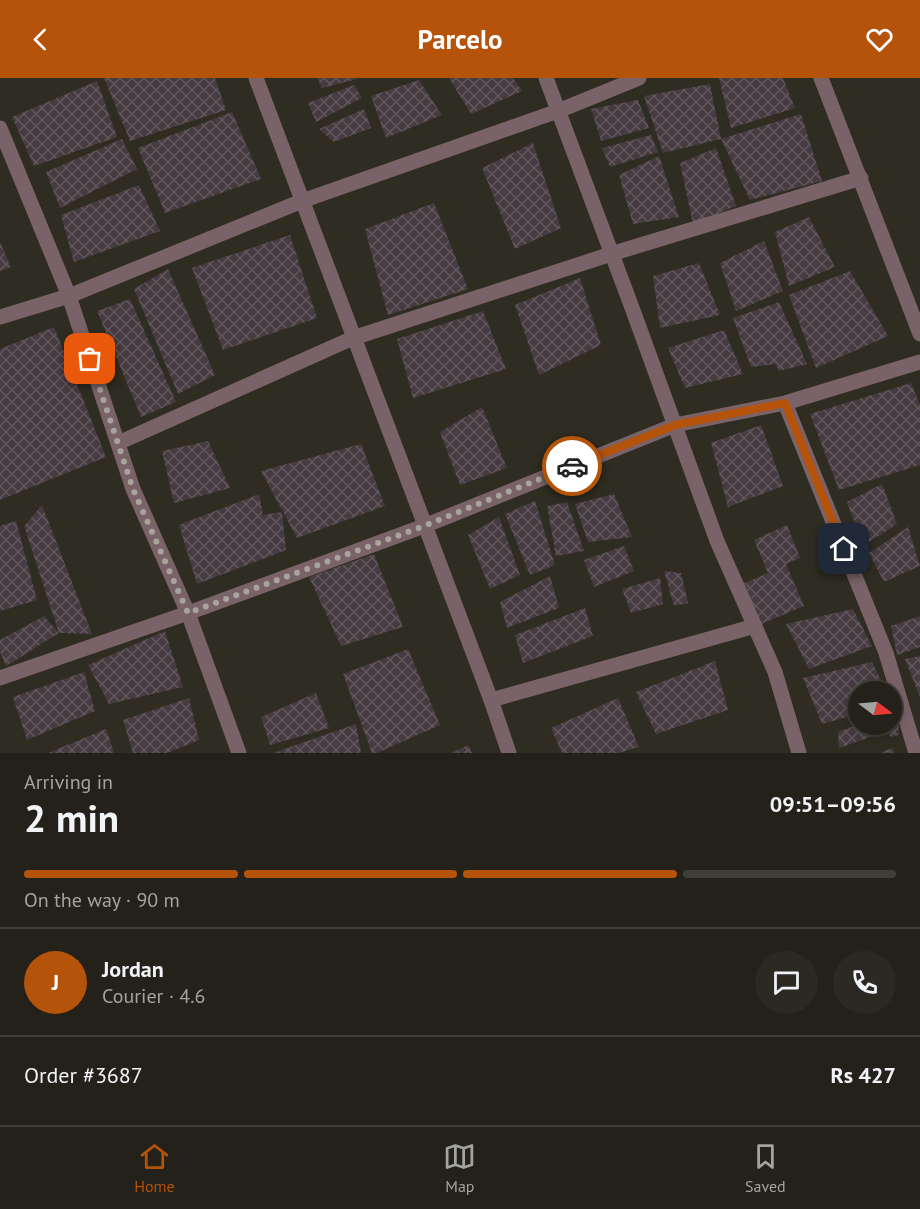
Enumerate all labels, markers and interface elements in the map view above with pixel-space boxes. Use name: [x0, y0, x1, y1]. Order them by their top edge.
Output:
text: Parcelo: [418, 22, 502, 56]
icon: back: [24, 23, 57, 56]
icon: heart: [863, 23, 896, 56]
pin: [64, 333, 115, 384]
icon: bag: [73, 342, 106, 375]
courier: [542, 436, 602, 496]
icon: car: [556, 450, 589, 483]
pin: [818, 523, 869, 574]
icon: home: [827, 532, 860, 565]
north arrow: [848, 681, 902, 735]
map controls: [848, 681, 902, 735]
text: Arriving in: [24, 769, 113, 795]
text: 09:51–09:56: [770, 790, 896, 818]
text: 2 min: [24, 792, 119, 843]
text: On the way · 90 m: [24, 887, 180, 913]
button: chat: [755, 951, 818, 1014]
button: phone: [833, 951, 896, 1014]
text: Jordan: [102, 955, 164, 983]
text: J: [52, 968, 59, 996]
text: Courier · 4.6: [102, 983, 205, 1009]
text: Order #3687: [24, 1061, 143, 1089]
text: Rs 427: [830, 1061, 896, 1089]
tab: Home: [134, 1140, 175, 1196]
tab: Map: [443, 1140, 476, 1196]
tab: Saved: [745, 1140, 786, 1196]

